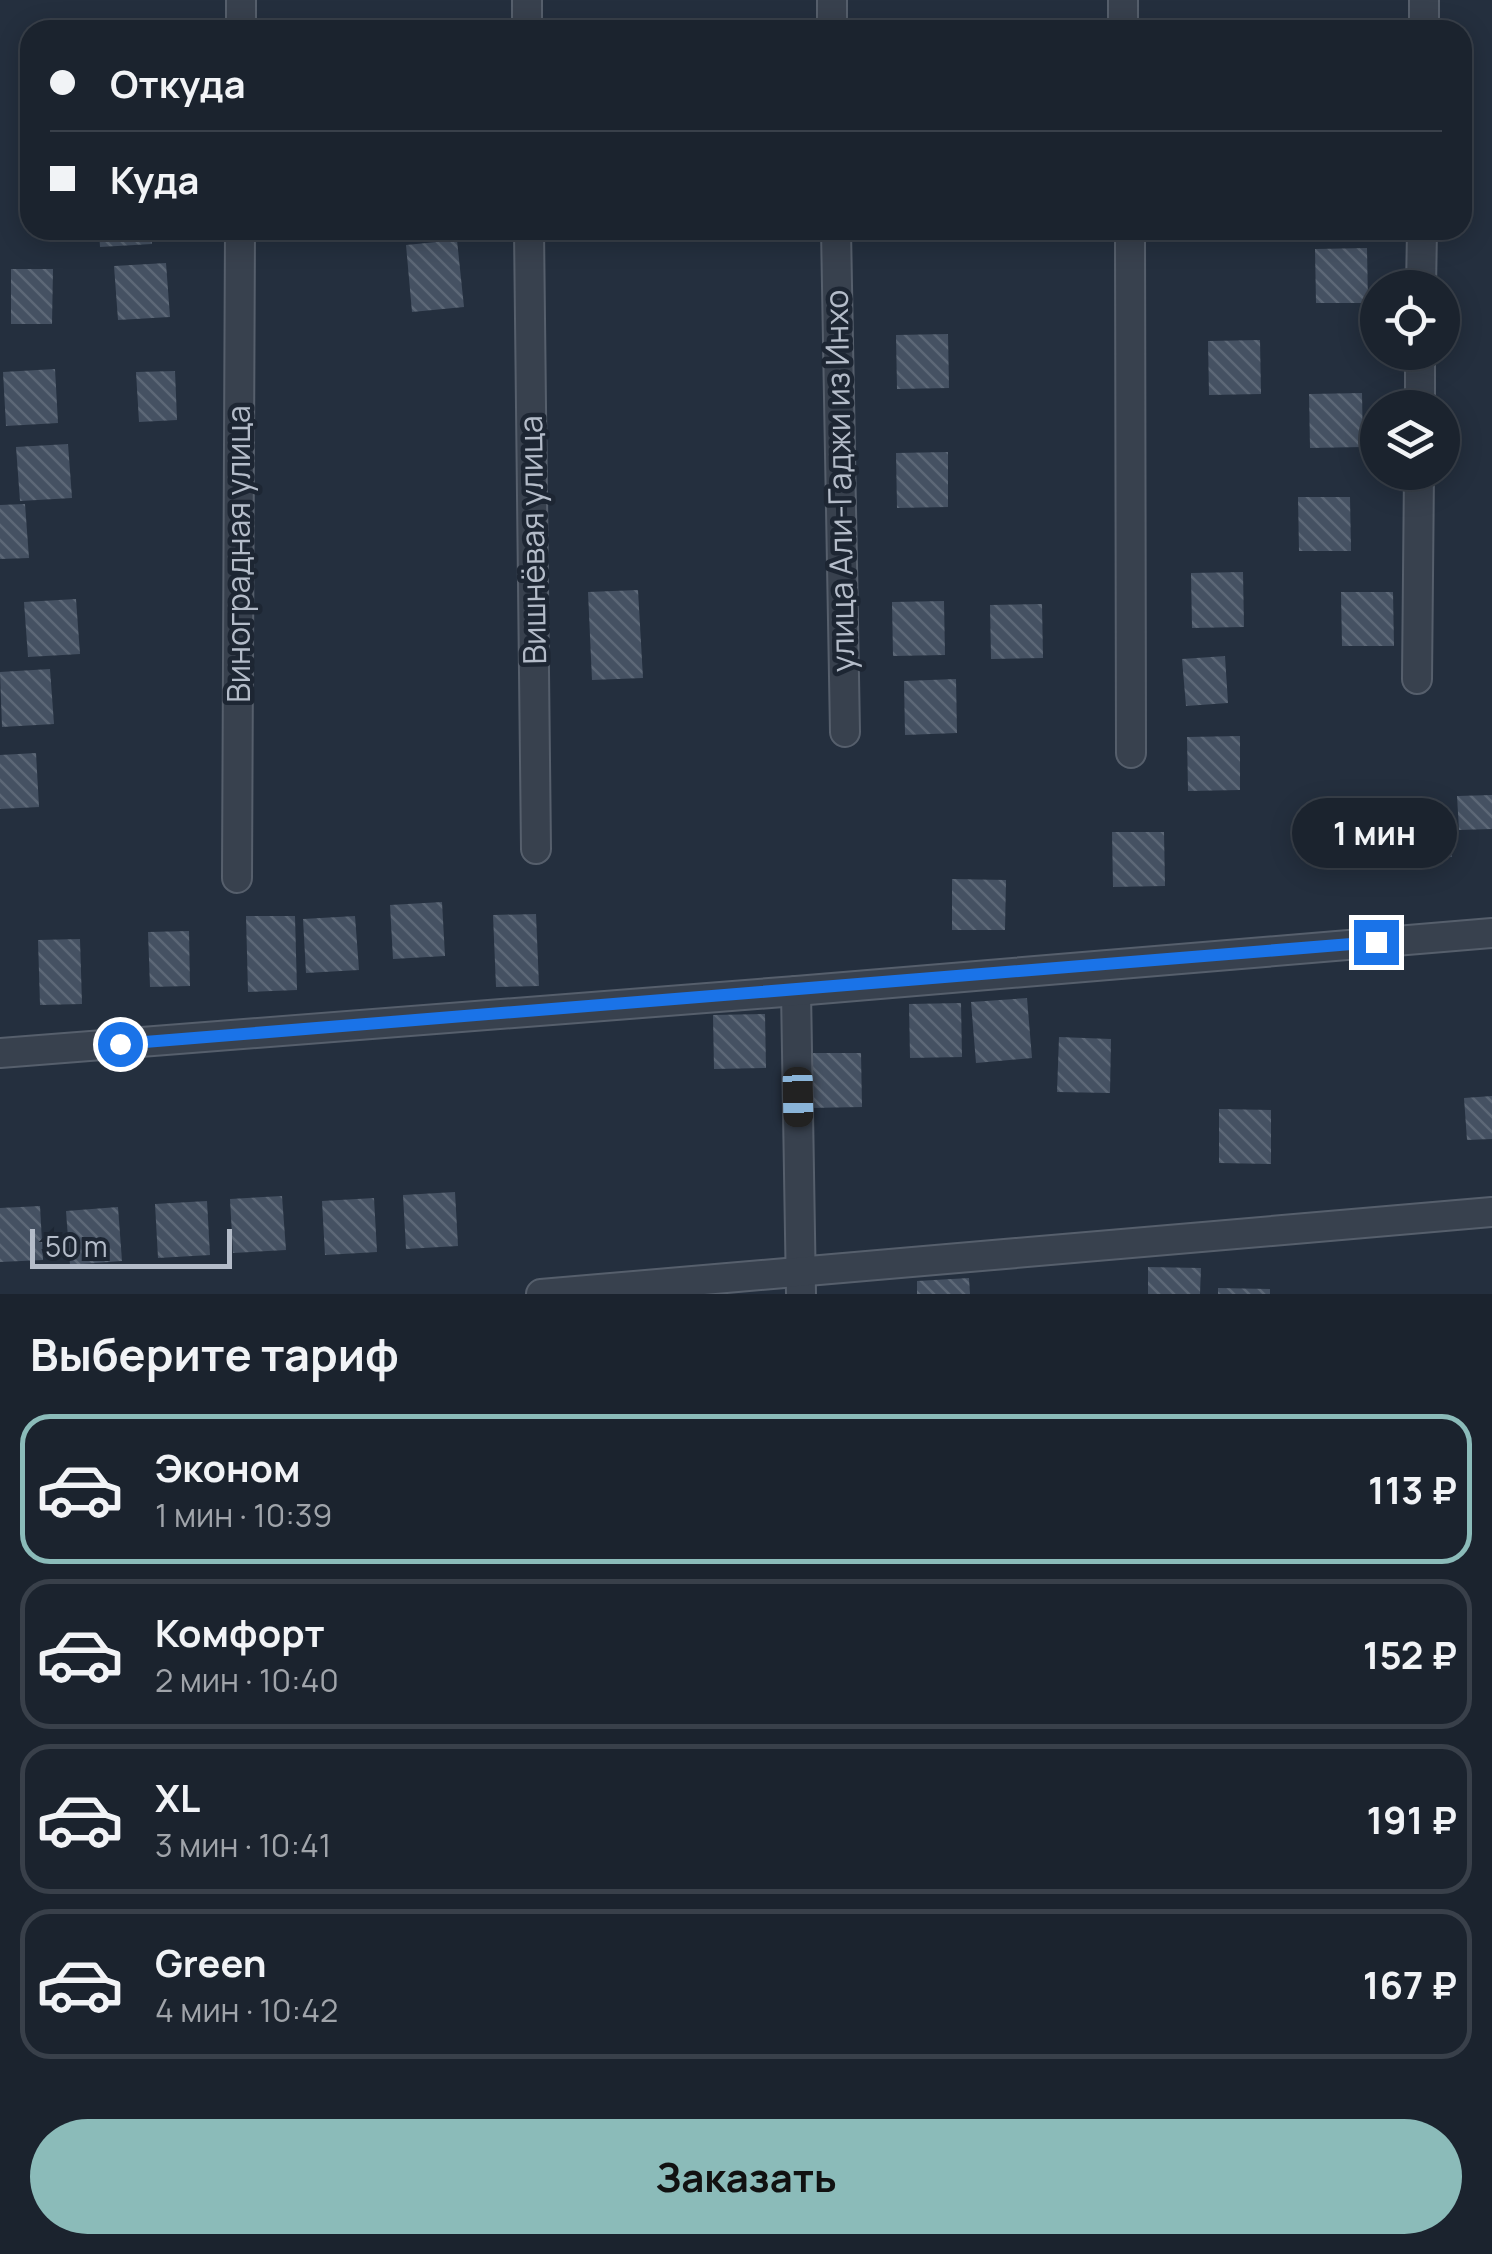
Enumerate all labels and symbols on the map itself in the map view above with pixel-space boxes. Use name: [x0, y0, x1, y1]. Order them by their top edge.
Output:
street label: улица Али-Гаджи из Инхо: [814, 289, 864, 673]
street label: Виноградная улица: [216, 405, 260, 703]
street label: Вишнёвая улица: [508, 415, 556, 665]
callout: 1 мин: [1294, 797, 1458, 867]
route end: [1354, 920, 1399, 965]
route start: [98, 1022, 143, 1067]
car: [782, 1067, 814, 1127]
scale bar: [30, 1224, 232, 1268]

